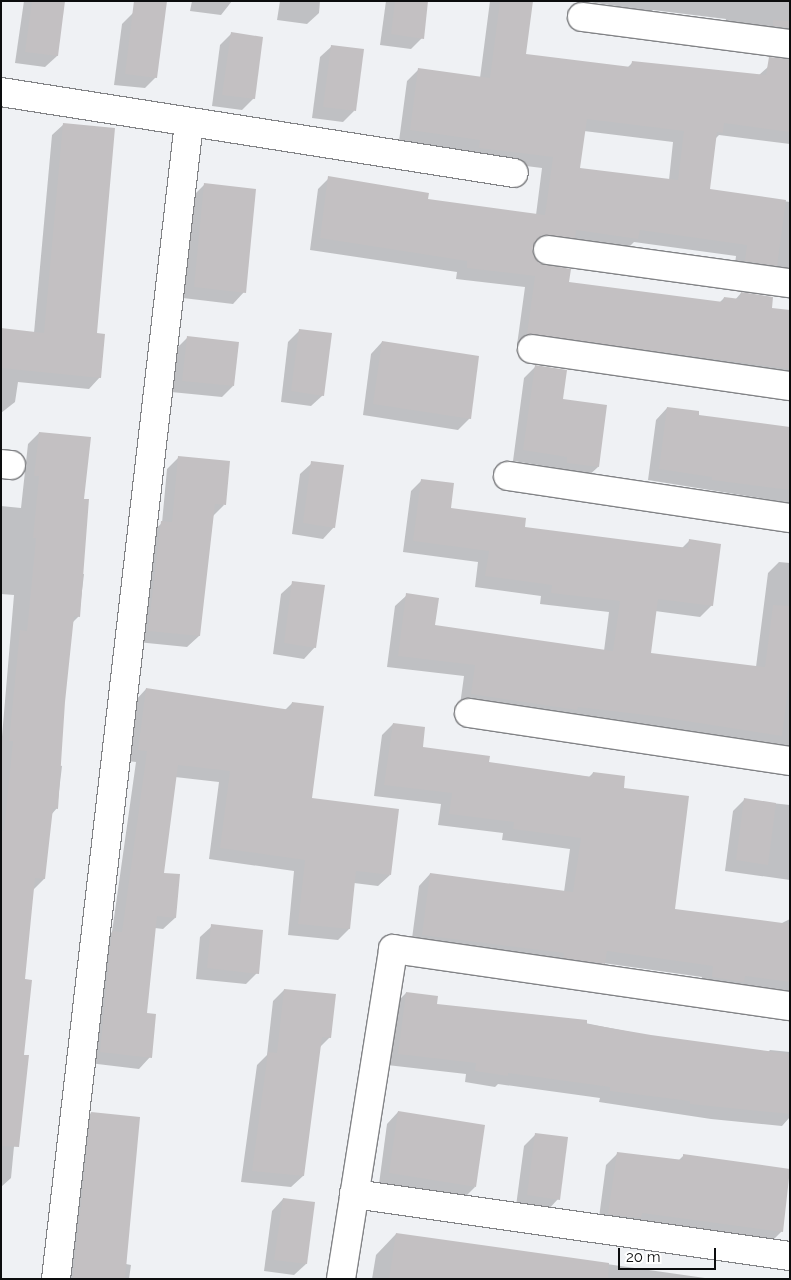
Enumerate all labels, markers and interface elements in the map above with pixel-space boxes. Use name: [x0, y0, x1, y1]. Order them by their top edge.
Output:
scale bar: [621, 1238, 718, 1270]
text: 20 m: [626, 1248, 661, 1266]

